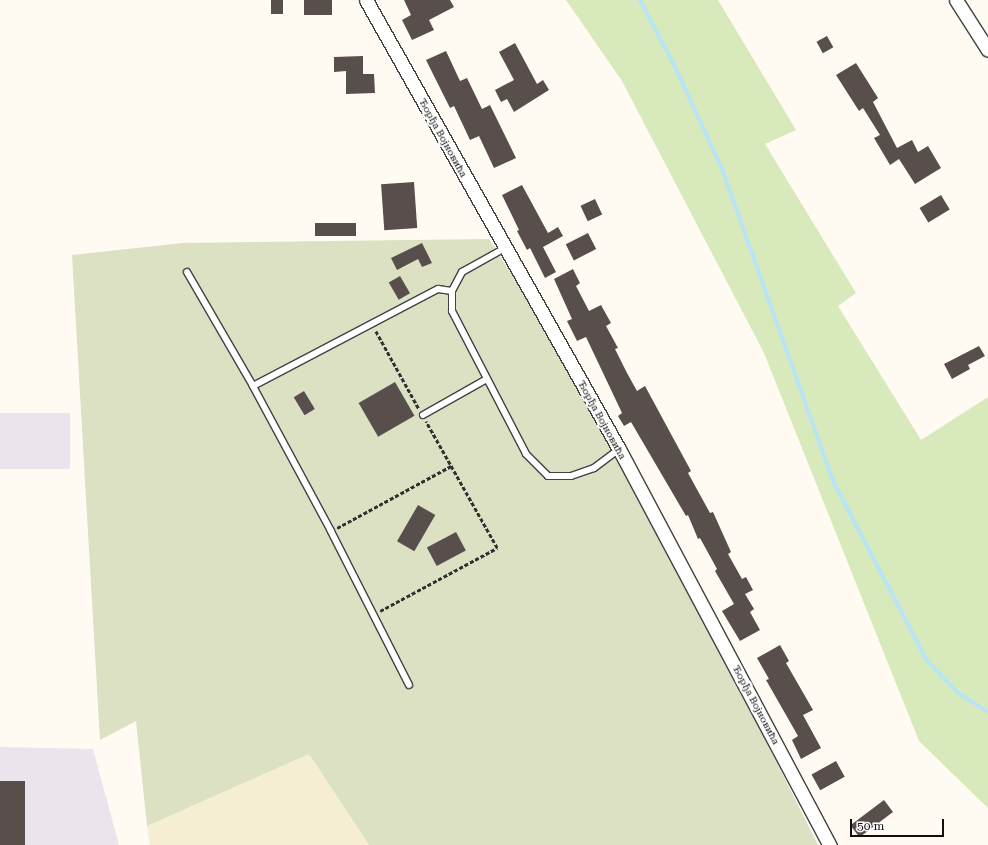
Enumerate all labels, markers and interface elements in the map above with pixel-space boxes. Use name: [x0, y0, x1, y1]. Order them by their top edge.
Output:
street label: Ђорђа Војновића: [416, 97, 470, 179]
street label: Ђорђа Војновића: [575, 379, 629, 461]
street label: Ђорђа Војновића: [730, 663, 782, 747]
scale bar: [852, 811, 946, 837]
text: 50 m: [857, 819, 884, 833]

